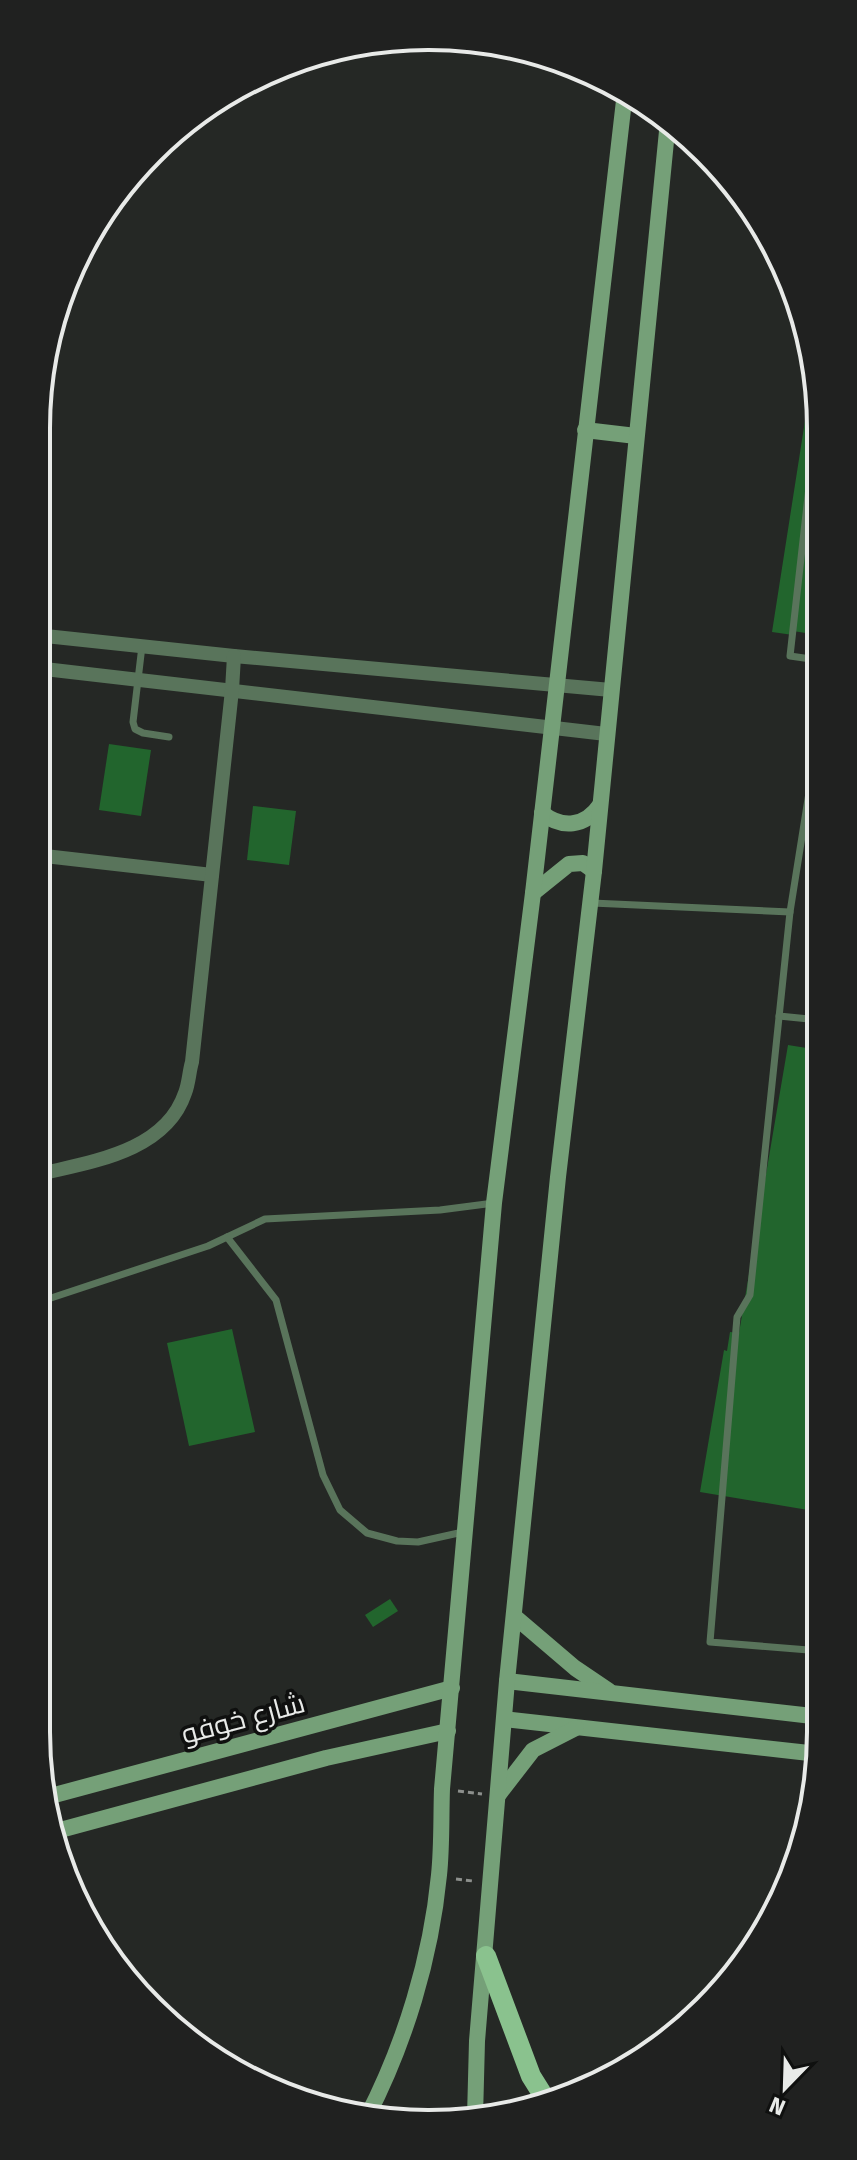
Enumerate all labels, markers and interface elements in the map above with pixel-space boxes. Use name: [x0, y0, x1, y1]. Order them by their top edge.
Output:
street label: شارع خوفو: [178, 1686, 309, 1753]
north arrow: [745, 2048, 825, 2128]
text: N: [765, 2091, 789, 2121]

